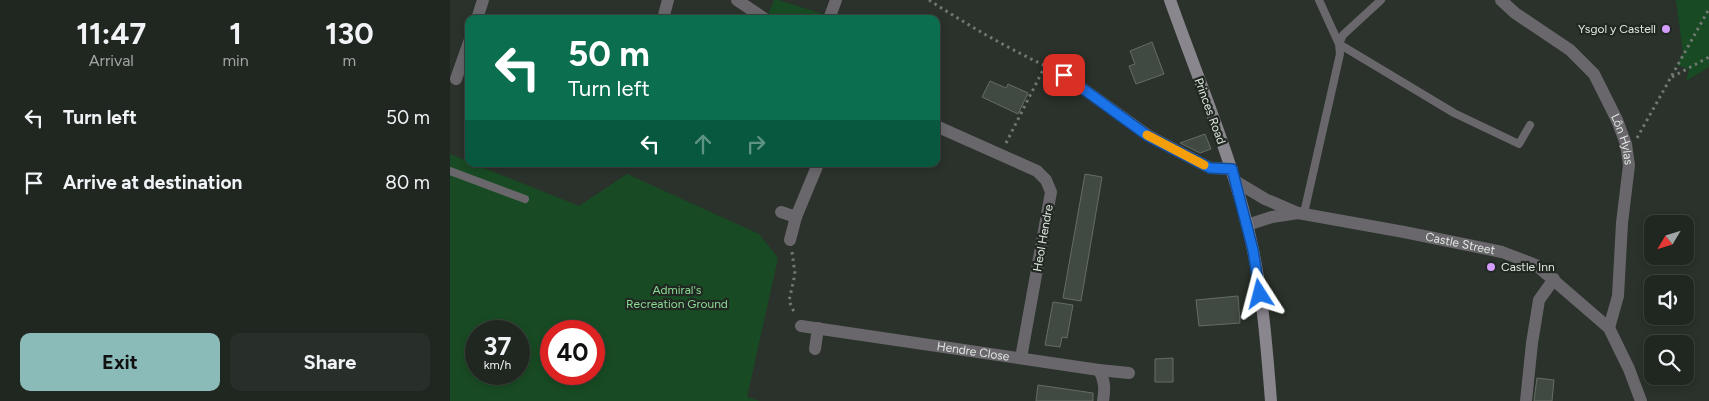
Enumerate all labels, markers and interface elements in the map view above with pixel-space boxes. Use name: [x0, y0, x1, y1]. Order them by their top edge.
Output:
text: 11:47: [76, 15, 146, 52]
text: 1: [229, 15, 242, 52]
text: 130: [325, 15, 374, 52]
place label: Ysgol y Castell: [1578, 22, 1656, 36]
marker: Ysgol y Castell: [1660, 23, 1672, 35]
text: 50 m: [568, 33, 650, 75]
icon: left: [485, 35, 550, 100]
text: Arrival: [89, 51, 134, 70]
text: min: [222, 51, 249, 70]
text: m: [343, 51, 356, 70]
pin: [1043, 54, 1085, 96]
icon: arrive: [1050, 61, 1078, 89]
text: Turn left: [568, 75, 650, 102]
street label: Princes Road: [1192, 76, 1228, 146]
icon: left: [20, 104, 48, 132]
text: Turn left: [63, 106, 137, 129]
text: 50 m: [386, 106, 430, 129]
street label: Lôn Hylas: [1608, 111, 1636, 166]
icon: left: [636, 130, 664, 158]
icon: ahead: [689, 130, 717, 158]
icon: right: [742, 130, 770, 158]
icon: arrive: [20, 169, 48, 197]
text: Arrive at destination: [63, 171, 242, 194]
text: 80 m: [385, 171, 430, 194]
street label: Heol Hendre: [1030, 203, 1056, 273]
north arrow: [1644, 215, 1694, 265]
map controls: [1644, 215, 1694, 385]
street label: Castle Street: [1424, 230, 1497, 258]
place label: Castle Inn: [1501, 260, 1555, 274]
marker: Castle Inn: [1485, 261, 1497, 273]
position arrow: [1233, 267, 1285, 319]
button: sound: [1644, 275, 1694, 325]
park label: Admiral's Recreation Ground: [626, 283, 728, 311]
speed limit sign: 40: [540, 320, 605, 385]
text: 37: [484, 331, 511, 361]
button: Exit: [20, 333, 220, 391]
button: Share: [230, 333, 430, 391]
button: search: [1644, 335, 1694, 385]
street label: Hendre Close: [936, 339, 1011, 364]
text: km/h: [484, 358, 511, 372]

